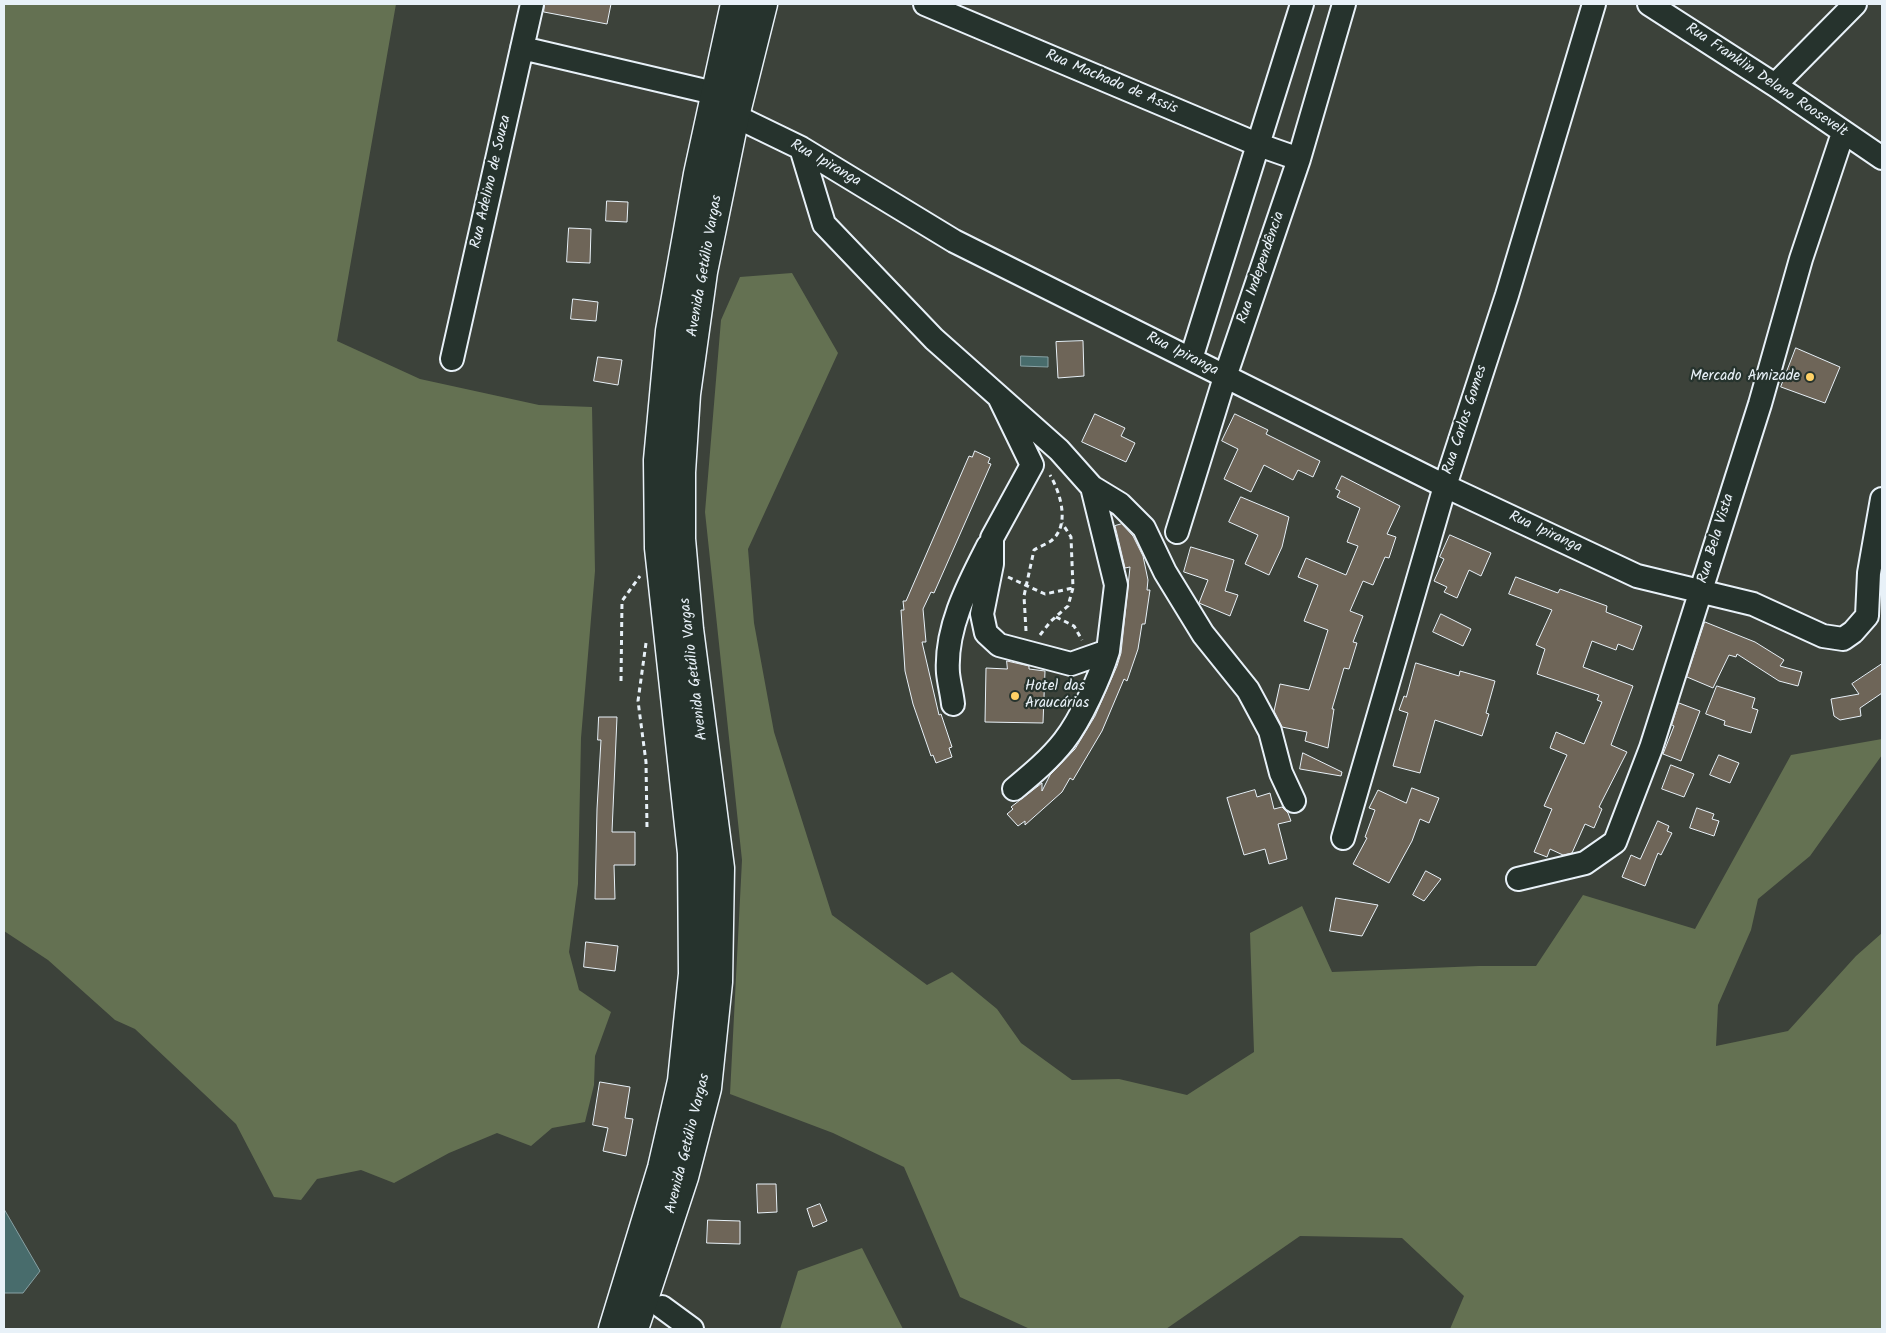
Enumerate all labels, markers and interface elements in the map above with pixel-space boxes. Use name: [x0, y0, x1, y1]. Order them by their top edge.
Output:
street label: Rua Franklin Delano Roosevelt: [1682, 20, 1850, 142]
street label: Rua Machado de Assis: [1042, 47, 1180, 119]
street label: Rua Adelino de Souza: [468, 114, 516, 250]
street label: Rua Ipiranga: [786, 137, 864, 191]
street label: Avenida Getúlio Vargas: [685, 194, 727, 338]
street label: Rua Independência: [1234, 210, 1290, 326]
street label: Rua Ipiranga: [1143, 329, 1221, 381]
street label: Rua Carlos Gomes: [1440, 363, 1492, 477]
place label: Mercado Amizade: [1690, 368, 1800, 386]
marker: Mercado Amizade: [1804, 371, 1816, 383]
street label: Rua Bela Vista: [1695, 492, 1739, 586]
street label: Rua Ipiranga: [1506, 508, 1584, 558]
street label: Avenida Getúlio Vargas: [677, 597, 713, 741]
place label: Hotel das Araucárias: [1025, 678, 1089, 713]
marker: Hotel das Araucárias: [1009, 690, 1021, 702]
street label: Avenida Getúlio Vargas: [663, 1072, 715, 1216]

